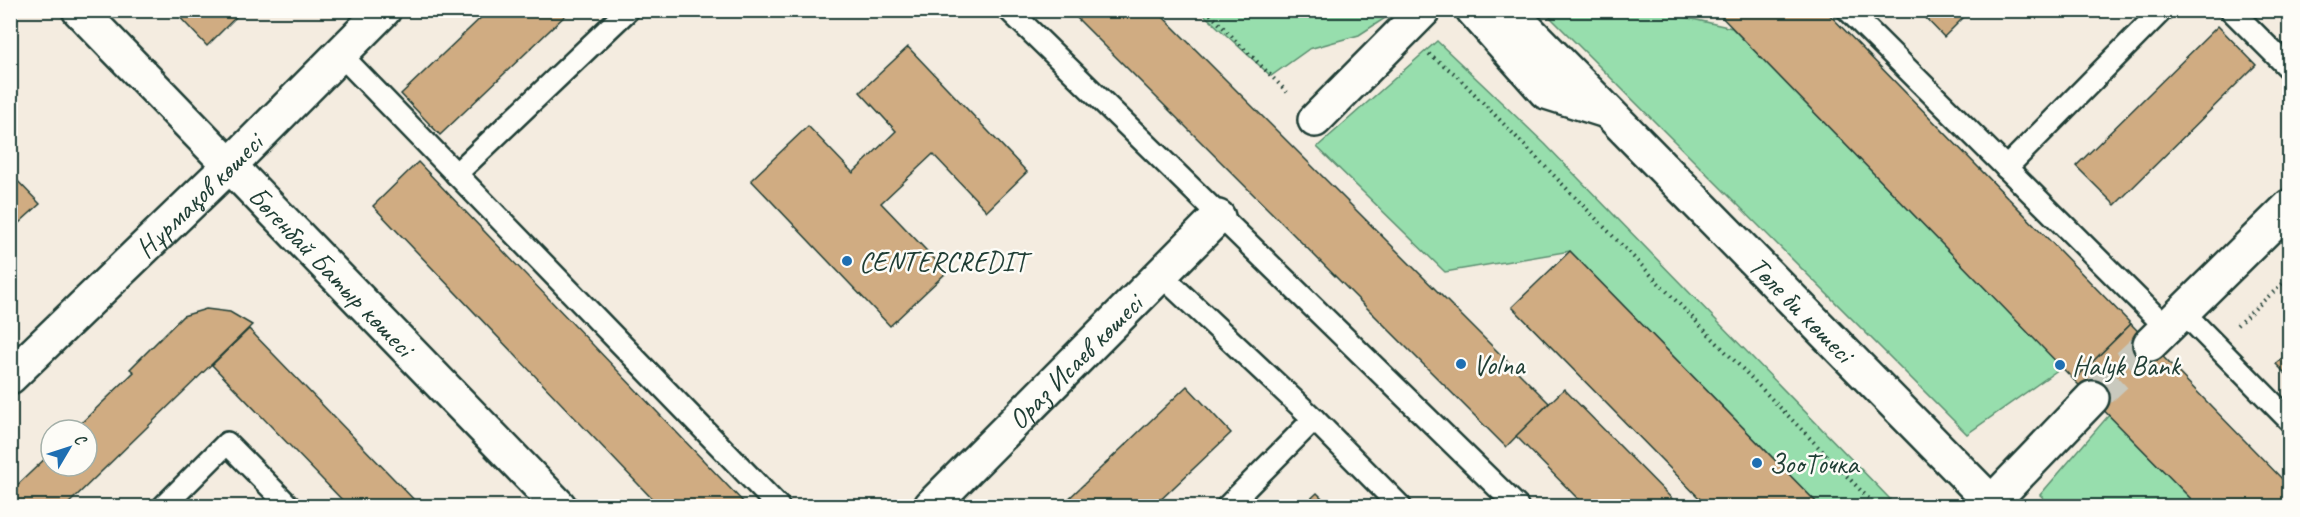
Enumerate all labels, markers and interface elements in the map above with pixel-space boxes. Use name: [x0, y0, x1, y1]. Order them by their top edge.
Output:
street label: Нұрмақов көшесі: [128, 123, 272, 265]
street label: Бөгенбай Батыр көшесі: [241, 179, 424, 367]
place label: CENTERCREDIT: [859, 244, 1033, 279]
street label: Төле би көшесі: [1741, 249, 1864, 373]
marker: CENTERCREDIT: [840, 254, 854, 268]
street label: Ораз Исаев көшесі: [1001, 284, 1152, 437]
place label: Volna: [1473, 347, 1526, 382]
place label: Halyk Bank: [2072, 348, 2181, 383]
marker: Volna: [1454, 357, 1468, 371]
marker: Halyk Bank: [2053, 358, 2067, 372]
north arrow: [39, 418, 99, 478]
text: С: [70, 430, 91, 450]
place label: ЗооТочка: [1769, 446, 1860, 481]
marker: ЗооТочка: [1750, 456, 1764, 470]

